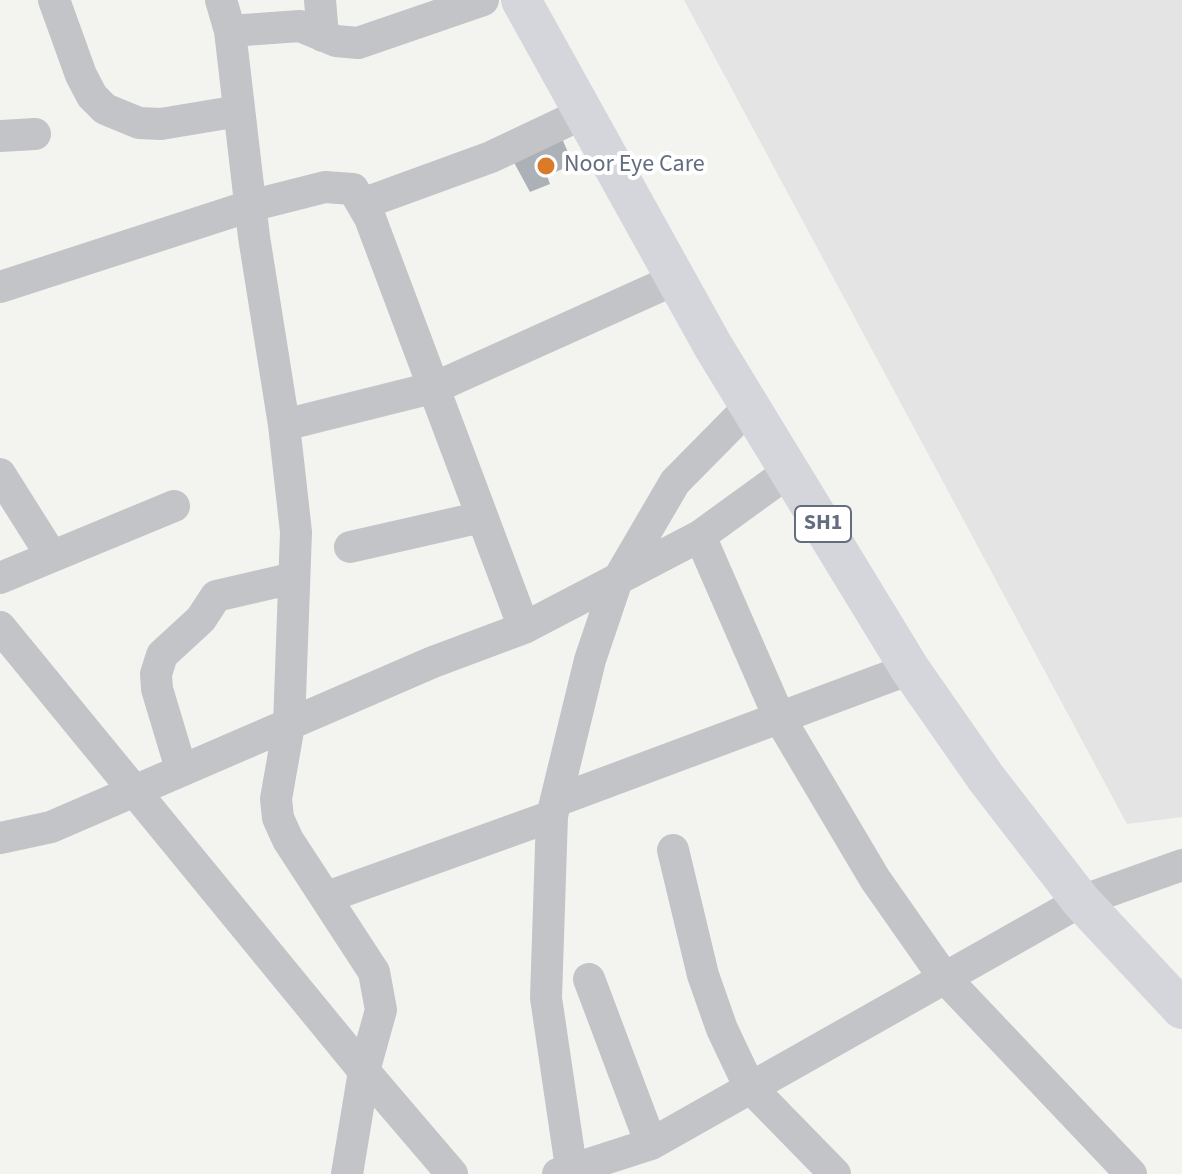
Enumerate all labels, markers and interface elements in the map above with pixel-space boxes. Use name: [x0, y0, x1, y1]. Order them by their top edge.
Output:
place label: Noor Eye Care: [564, 152, 705, 180]
marker: Noor Eye Care: [535, 155, 557, 177]
road number: SH1: [795, 506, 851, 542]

